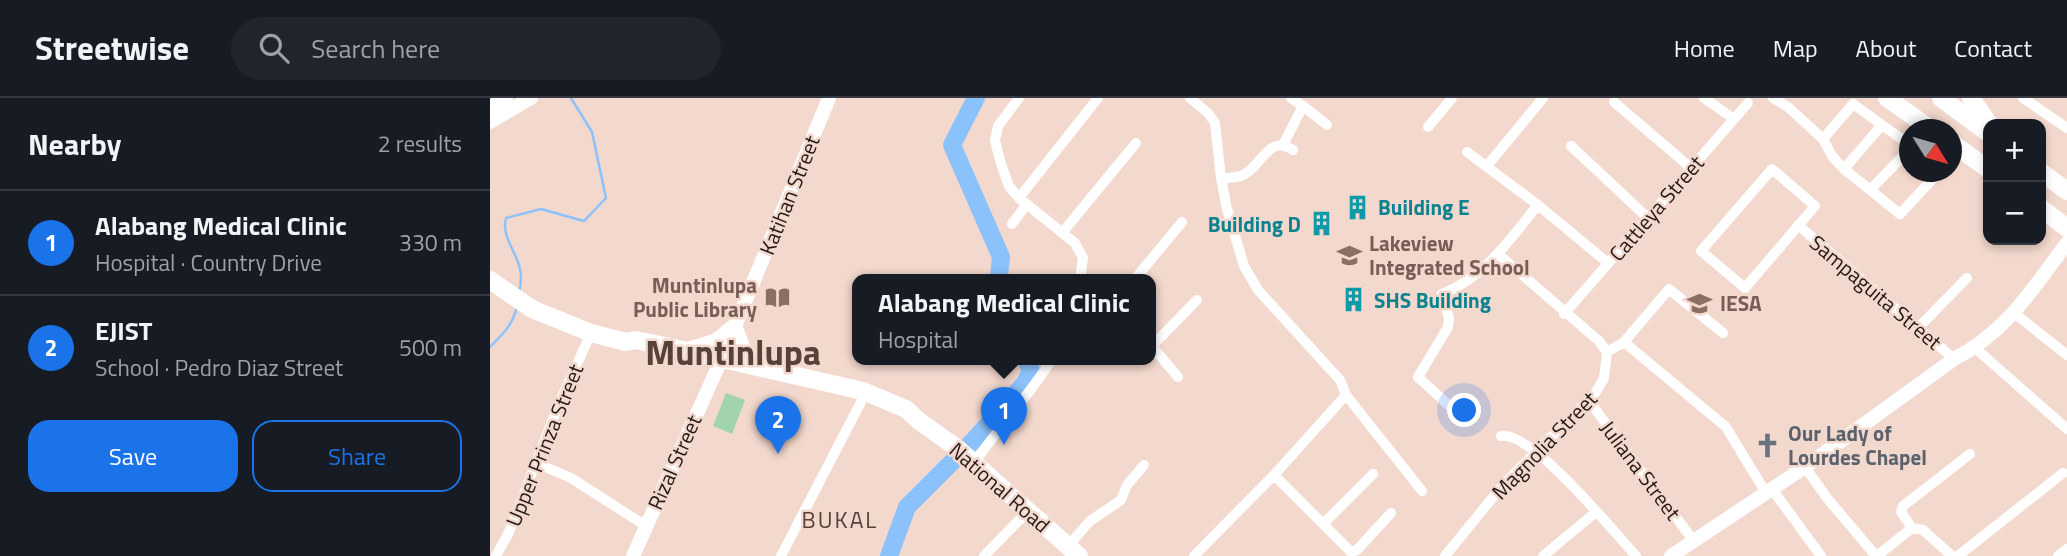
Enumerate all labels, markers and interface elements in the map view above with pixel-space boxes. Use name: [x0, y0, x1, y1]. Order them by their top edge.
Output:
search box: [231, 17, 721, 80]
text: Streetwise: [35, 23, 189, 73]
icon: search: [255, 29, 293, 67]
text: Search here: [311, 29, 440, 68]
text: Home: [1674, 30, 1735, 66]
text: Map: [1773, 30, 1818, 66]
text: About: [1856, 30, 1916, 66]
text: Contact: [1954, 30, 2032, 66]
north arrow: [1899, 119, 1962, 182]
map controls: [1983, 119, 2046, 245]
button: +: [1983, 119, 2046, 182]
text: Nearby: [28, 121, 121, 167]
text: 2 results: [378, 126, 462, 161]
street label: Katihan Street: [751, 130, 828, 260]
street label: Cattleya Street: [1601, 148, 1712, 268]
button: −: [1983, 182, 2046, 245]
place label: Building E: [1378, 191, 1470, 223]
building icon: Building E: [1344, 193, 1372, 221]
text: Alabang Medical Clinic: [95, 206, 347, 245]
place label: Building D: [1208, 208, 1301, 240]
building icon: Building D: [1307, 210, 1335, 238]
text: 1: [45, 225, 57, 260]
text: 330 m: [399, 225, 462, 260]
place label: Lakeview Integrated School: [1369, 227, 1530, 283]
street label: Sampaguita Street: [1803, 227, 1950, 357]
school or university icon: Lakeview Integrated School: [1335, 241, 1363, 269]
text: Hospital · Country Drive: [95, 245, 322, 280]
place label: Muntinlupa Public Library: [633, 269, 757, 325]
popup: [852, 274, 1156, 365]
library icon: Muntinlupa Public Library: [763, 283, 791, 311]
text: Alabang Medical Clinic: [878, 283, 1130, 322]
place label: SHS Building: [1374, 284, 1491, 316]
building icon: SHS Building: [1340, 286, 1368, 314]
place label: IESA: [1720, 287, 1762, 319]
school or university icon: IESA: [1686, 289, 1714, 317]
text: EJIST: [95, 311, 153, 350]
text: Hospital: [878, 322, 958, 357]
district label: Muntinlupa: [645, 325, 821, 379]
text: 2: [45, 330, 57, 365]
text: 500 m: [399, 330, 462, 365]
text: School · Pedro Diaz Street: [95, 350, 343, 385]
street label: Upper Prinza Street: [497, 358, 591, 531]
street label: Magnolia Street: [1484, 383, 1605, 506]
pin: 1: [981, 387, 1027, 445]
your location: [1447, 393, 1481, 427]
pin: 2: [755, 396, 801, 454]
street label: Rizal Street: [639, 409, 709, 515]
street label: Juliana Street: [1593, 413, 1690, 527]
place label: Our Lady of Lourdes Chapel: [1788, 417, 1927, 473]
button: Save: [28, 420, 238, 492]
button: Share: [252, 420, 462, 492]
church icon: Our Lady of Lourdes Chapel: [1754, 431, 1782, 459]
street label: National Road: [943, 434, 1057, 540]
district label: BUKAL: [802, 502, 878, 537]

